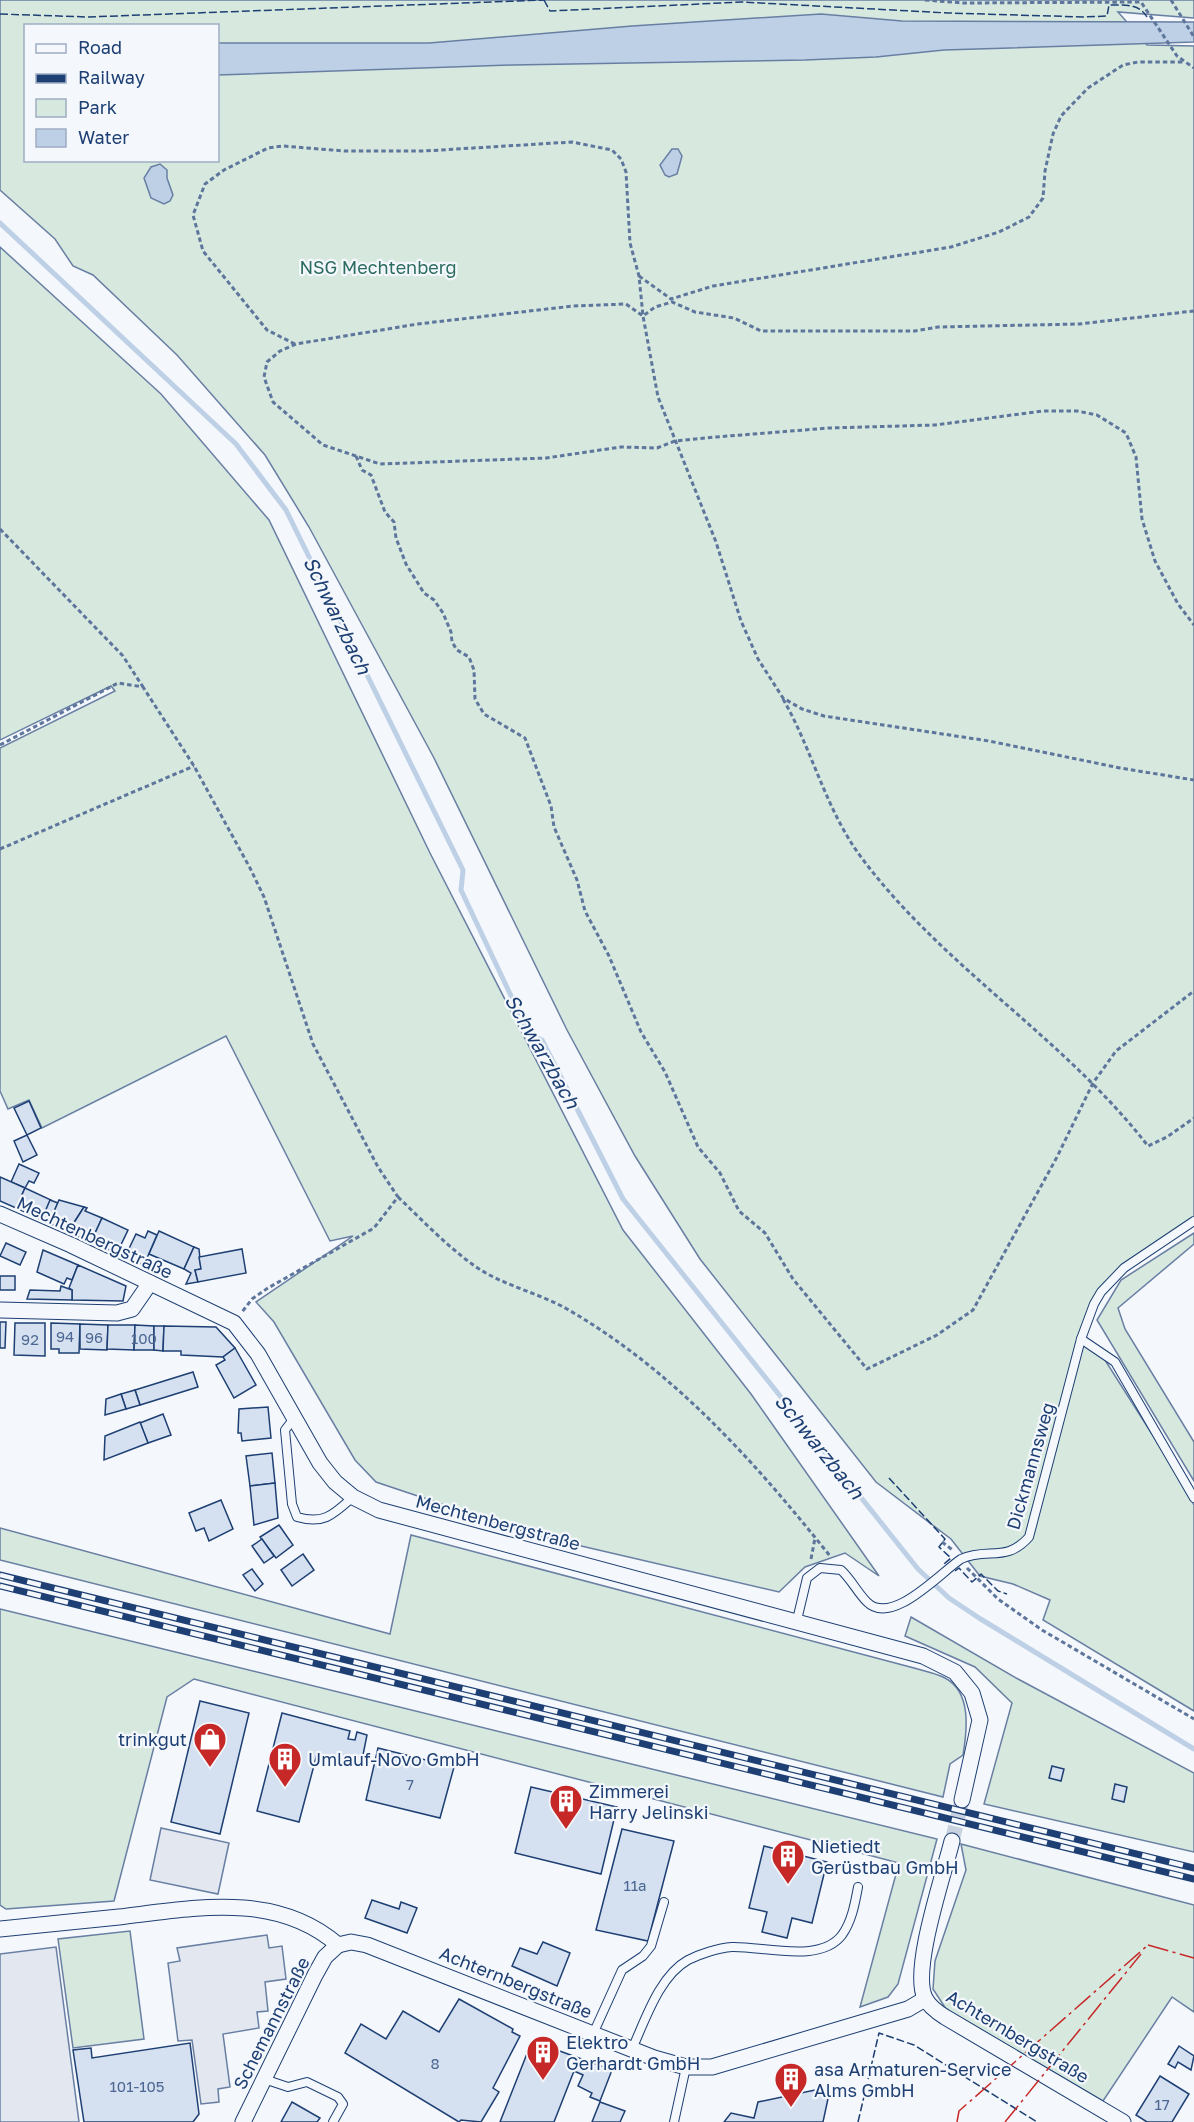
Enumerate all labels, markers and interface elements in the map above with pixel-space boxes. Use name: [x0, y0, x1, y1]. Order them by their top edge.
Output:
legend: [24, 24, 219, 162]
text: Road: [78, 36, 122, 58]
text: Railway: [78, 66, 145, 88]
text: Park: [78, 96, 117, 118]
text: Water: [78, 126, 129, 148]
park label: NSG Mechtenberg: [299, 256, 457, 278]
water label: Schwarzbach: [299, 552, 377, 678]
water label: Schwarzbach: [501, 990, 586, 1113]
street label: Mechtenbergstraße: [14, 1191, 176, 1283]
house number: 94: [56, 1327, 74, 1345]
house number: 96: [85, 1328, 103, 1346]
house number: 100: [131, 1329, 157, 1347]
house number: 92: [21, 1330, 39, 1348]
water label: Schwarzbach: [770, 1389, 870, 1504]
street label: Dickmannsweg: [1001, 1400, 1059, 1532]
street label: Mechtenbergstraße: [413, 1489, 583, 1555]
shop icon: trinkgut: [192, 1721, 228, 1768]
place label: trinkgut: [118, 1728, 187, 1750]
building icon: Umlauf-Novo GmbH: [267, 1741, 303, 1788]
place label: Umlauf-Novo GmbH: [308, 1748, 480, 1770]
house number: 7: [406, 1775, 414, 1793]
place label: Zimmerei Harry Jelinski: [589, 1780, 709, 1823]
building icon: Zimmerei Harry Jelinski: [548, 1783, 584, 1830]
place label: Nietiedt Gerüstbau GmbH: [811, 1835, 959, 1878]
building icon: Nietiedt Gerüstbau GmbH: [770, 1838, 806, 1885]
house number: 11a: [623, 1876, 647, 1894]
street label: Achternbergstraße: [437, 1941, 595, 2023]
street label: Schemannstraße: [228, 1953, 314, 2093]
street label: Achternbergstraße: [943, 1985, 1093, 2087]
place label: Elektro Gerhardt GmbH: [566, 2031, 700, 2074]
building icon: Elektro Gerhardt GmbH: [525, 2034, 561, 2081]
house number: 8: [430, 2054, 440, 2072]
place label: asa Armaturen-Service Alms GmbH: [814, 2058, 1011, 2101]
building icon: asa Armaturen-Service Alms GmbH: [773, 2061, 809, 2108]
house number: 101-105: [110, 2077, 164, 2095]
house number: 17: [1154, 2095, 1170, 2113]

